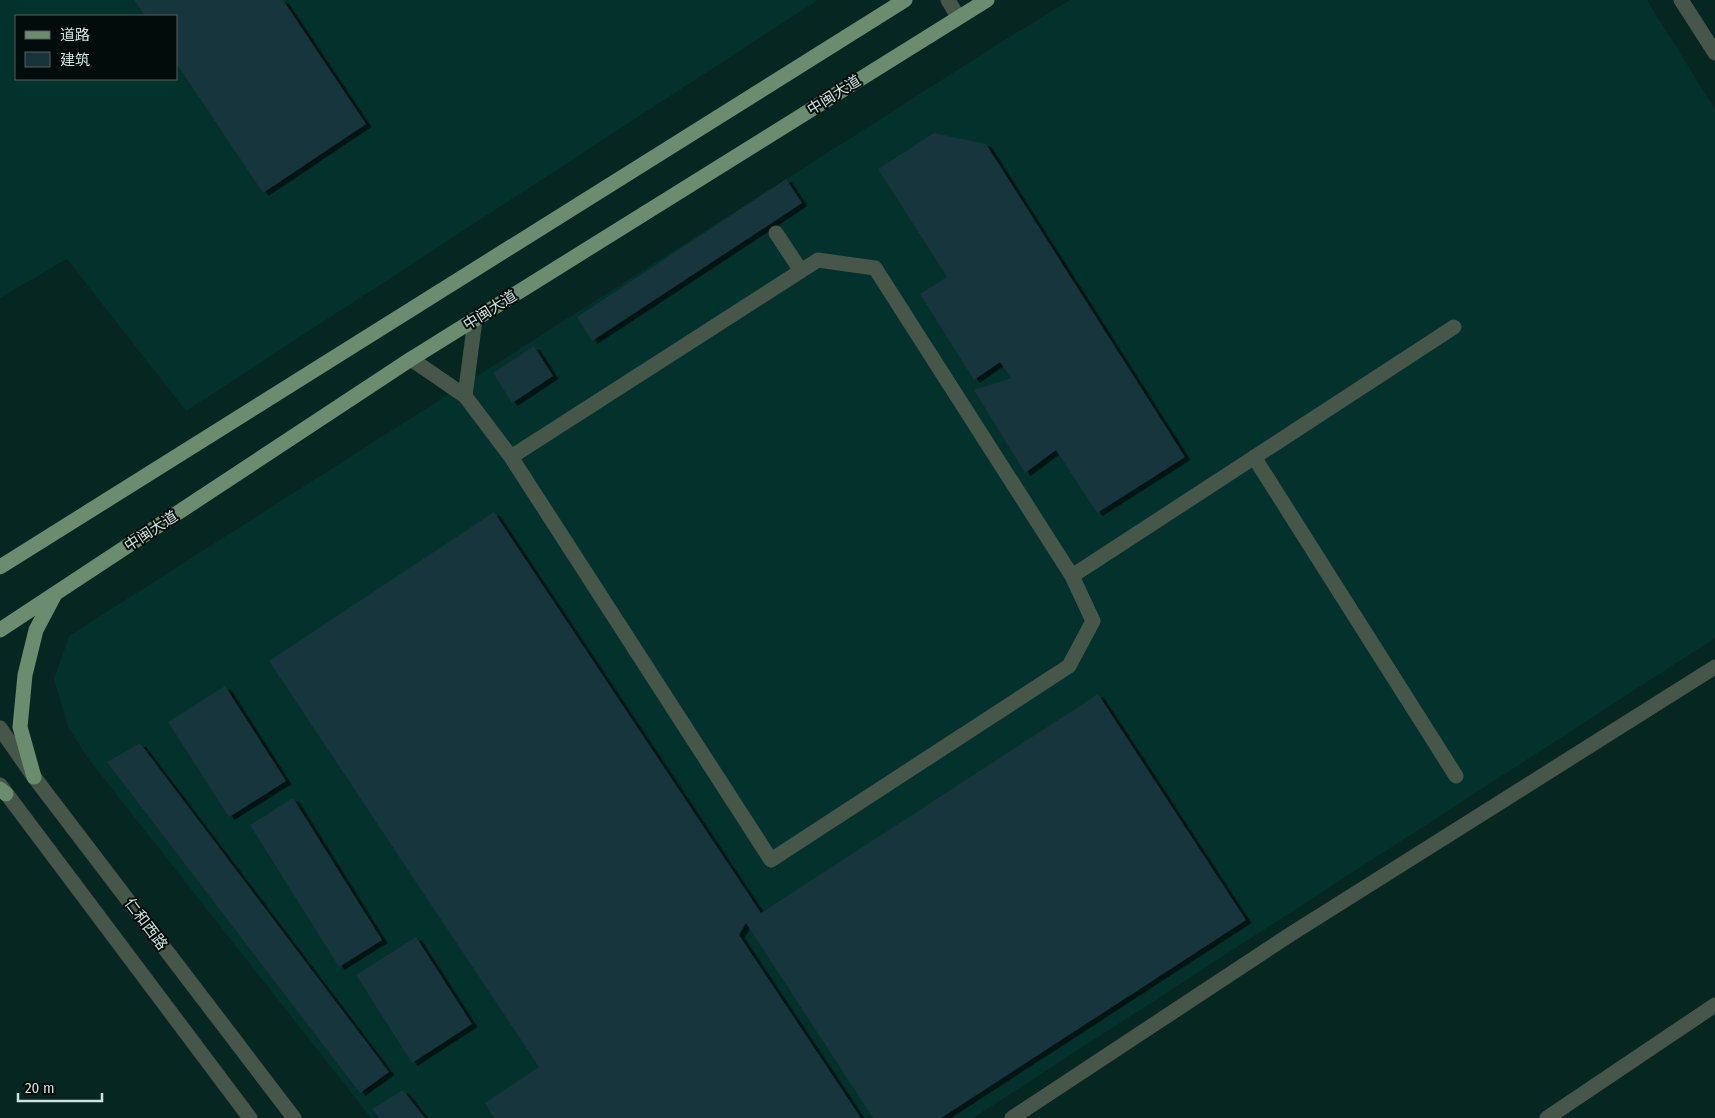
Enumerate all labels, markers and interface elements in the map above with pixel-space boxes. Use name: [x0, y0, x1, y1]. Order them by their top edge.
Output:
legend: [15, 15, 178, 80]
text: 道路: [60, 26, 90, 44]
text: 建筑: [60, 51, 90, 69]
street label: 中闽大道: [804, 71, 864, 119]
street label: 中闽大道: [460, 286, 520, 334]
street label: 中闽大道: [121, 507, 181, 555]
street label: 仁和西路: [121, 895, 171, 953]
scale bar: [18, 1070, 101, 1102]
text: 20 m: [25, 1079, 55, 1097]

